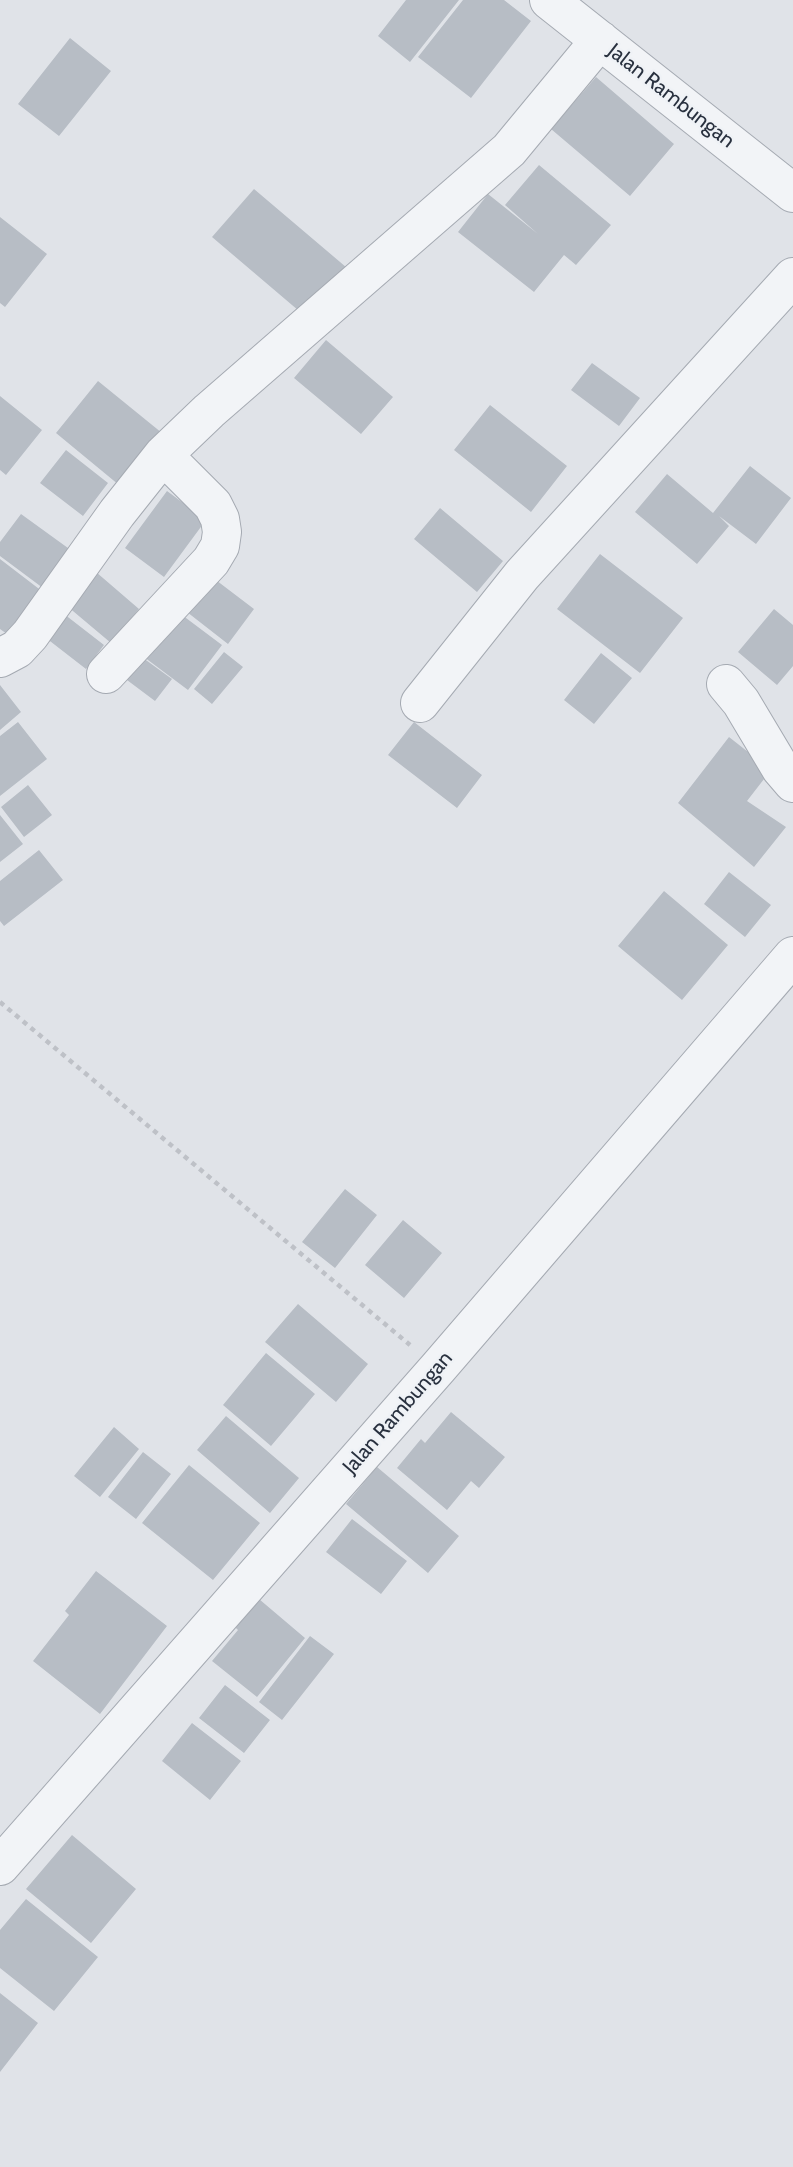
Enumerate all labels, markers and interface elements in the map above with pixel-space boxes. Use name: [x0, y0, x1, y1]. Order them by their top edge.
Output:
street label: Jalan Rambungan: [602, 39, 740, 153]
street label: Jalan Rambungan: [338, 1346, 458, 1480]

